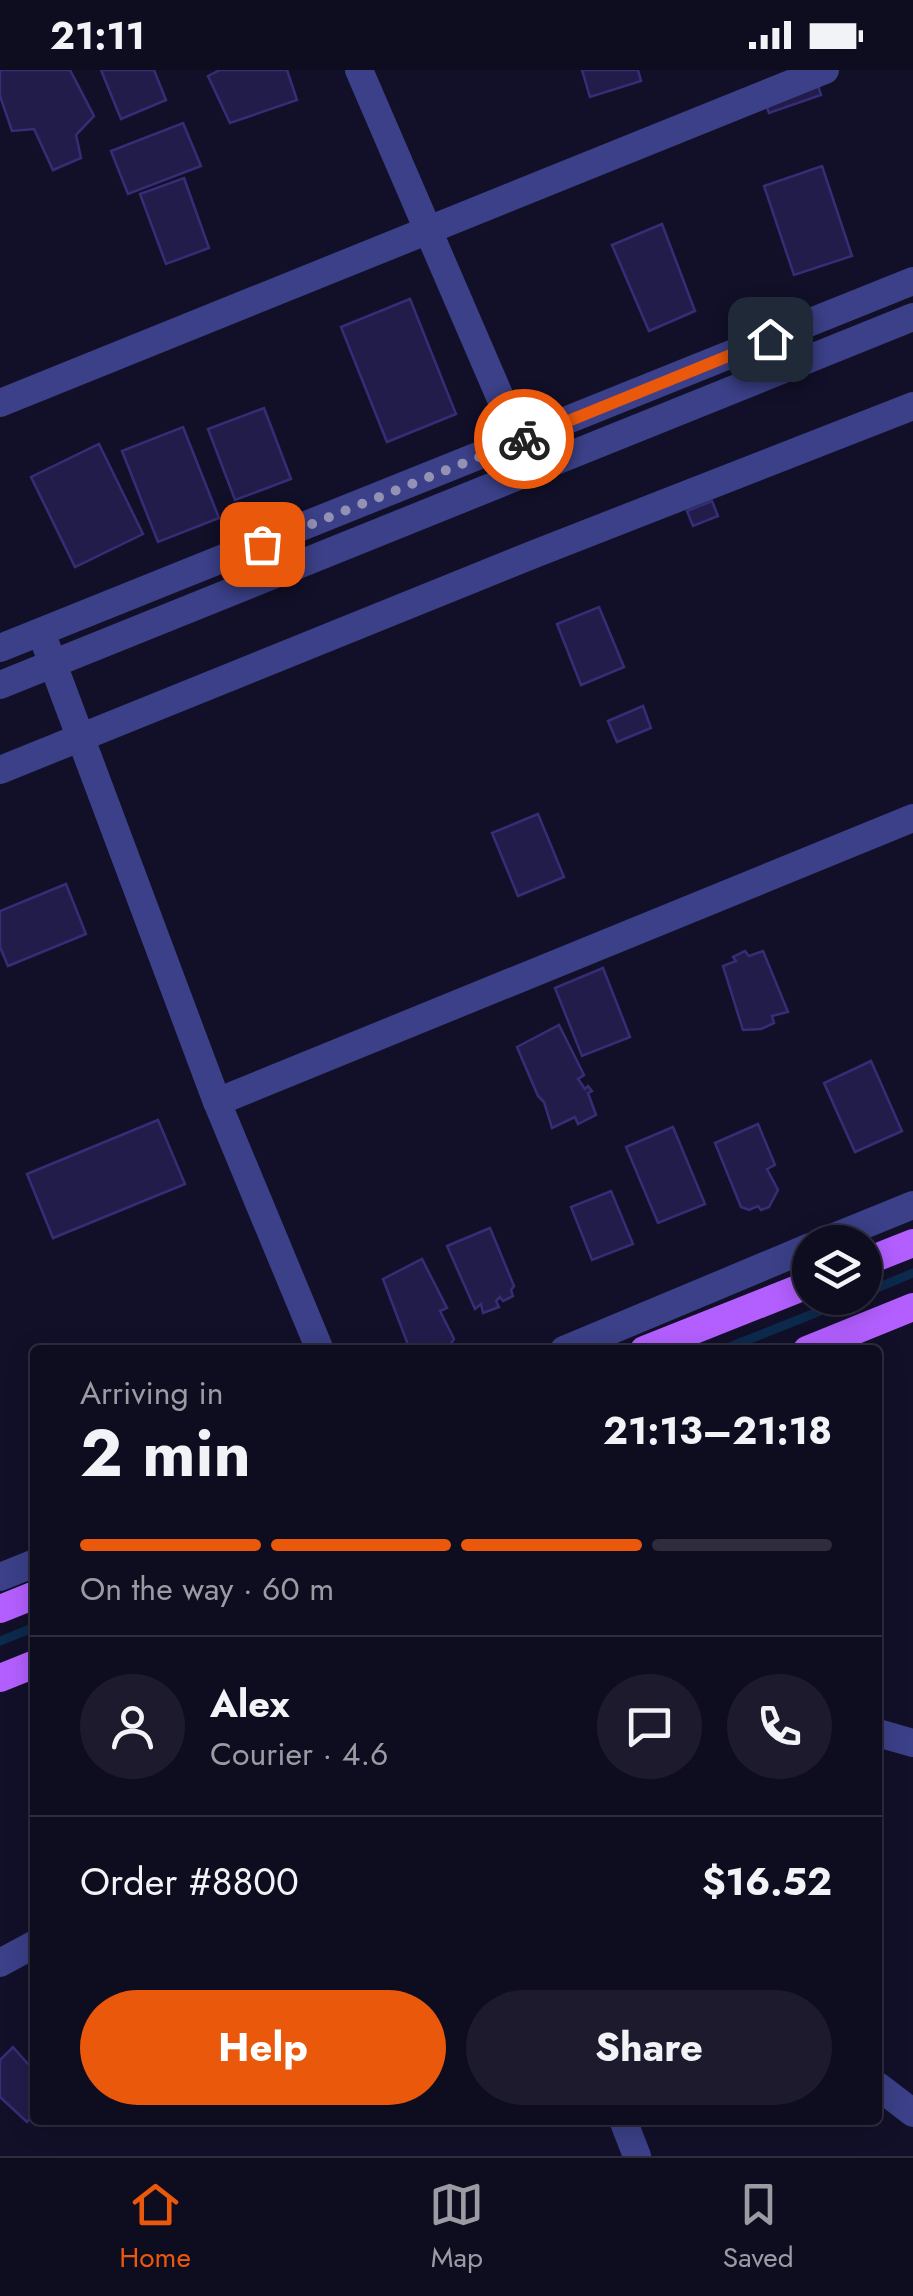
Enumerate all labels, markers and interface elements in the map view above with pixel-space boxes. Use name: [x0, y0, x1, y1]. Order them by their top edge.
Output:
text: 21:11: [50, 8, 145, 63]
pin: [728, 297, 813, 382]
icon: home: [743, 312, 798, 367]
courier: [474, 389, 574, 489]
icon: bike: [497, 412, 552, 467]
pin: [220, 502, 305, 587]
icon: bag: [235, 517, 290, 572]
map controls: [792, 1225, 882, 1315]
button: layers: [792, 1225, 882, 1315]
text: Arriving in: [80, 1370, 224, 1416]
text: 21:13–21:18: [603, 1403, 832, 1458]
text: 2 min: [80, 1406, 251, 1500]
text: On the way · 60 m: [80, 1566, 334, 1612]
button: person: [80, 1674, 185, 1779]
button: chat: [597, 1674, 702, 1779]
button: phone: [727, 1674, 832, 1779]
text: Alex: [210, 1676, 290, 1731]
text: Courier · 4.6: [210, 1731, 388, 1777]
text: Order #8800: [80, 1854, 299, 1909]
text: $16.52: [702, 1854, 832, 1909]
button: Help: [80, 1990, 446, 2105]
button: Share: [466, 1990, 832, 2105]
tab: Home: [119, 2177, 191, 2278]
tab: Map: [429, 2177, 484, 2278]
tab: Saved: [723, 2177, 794, 2278]

